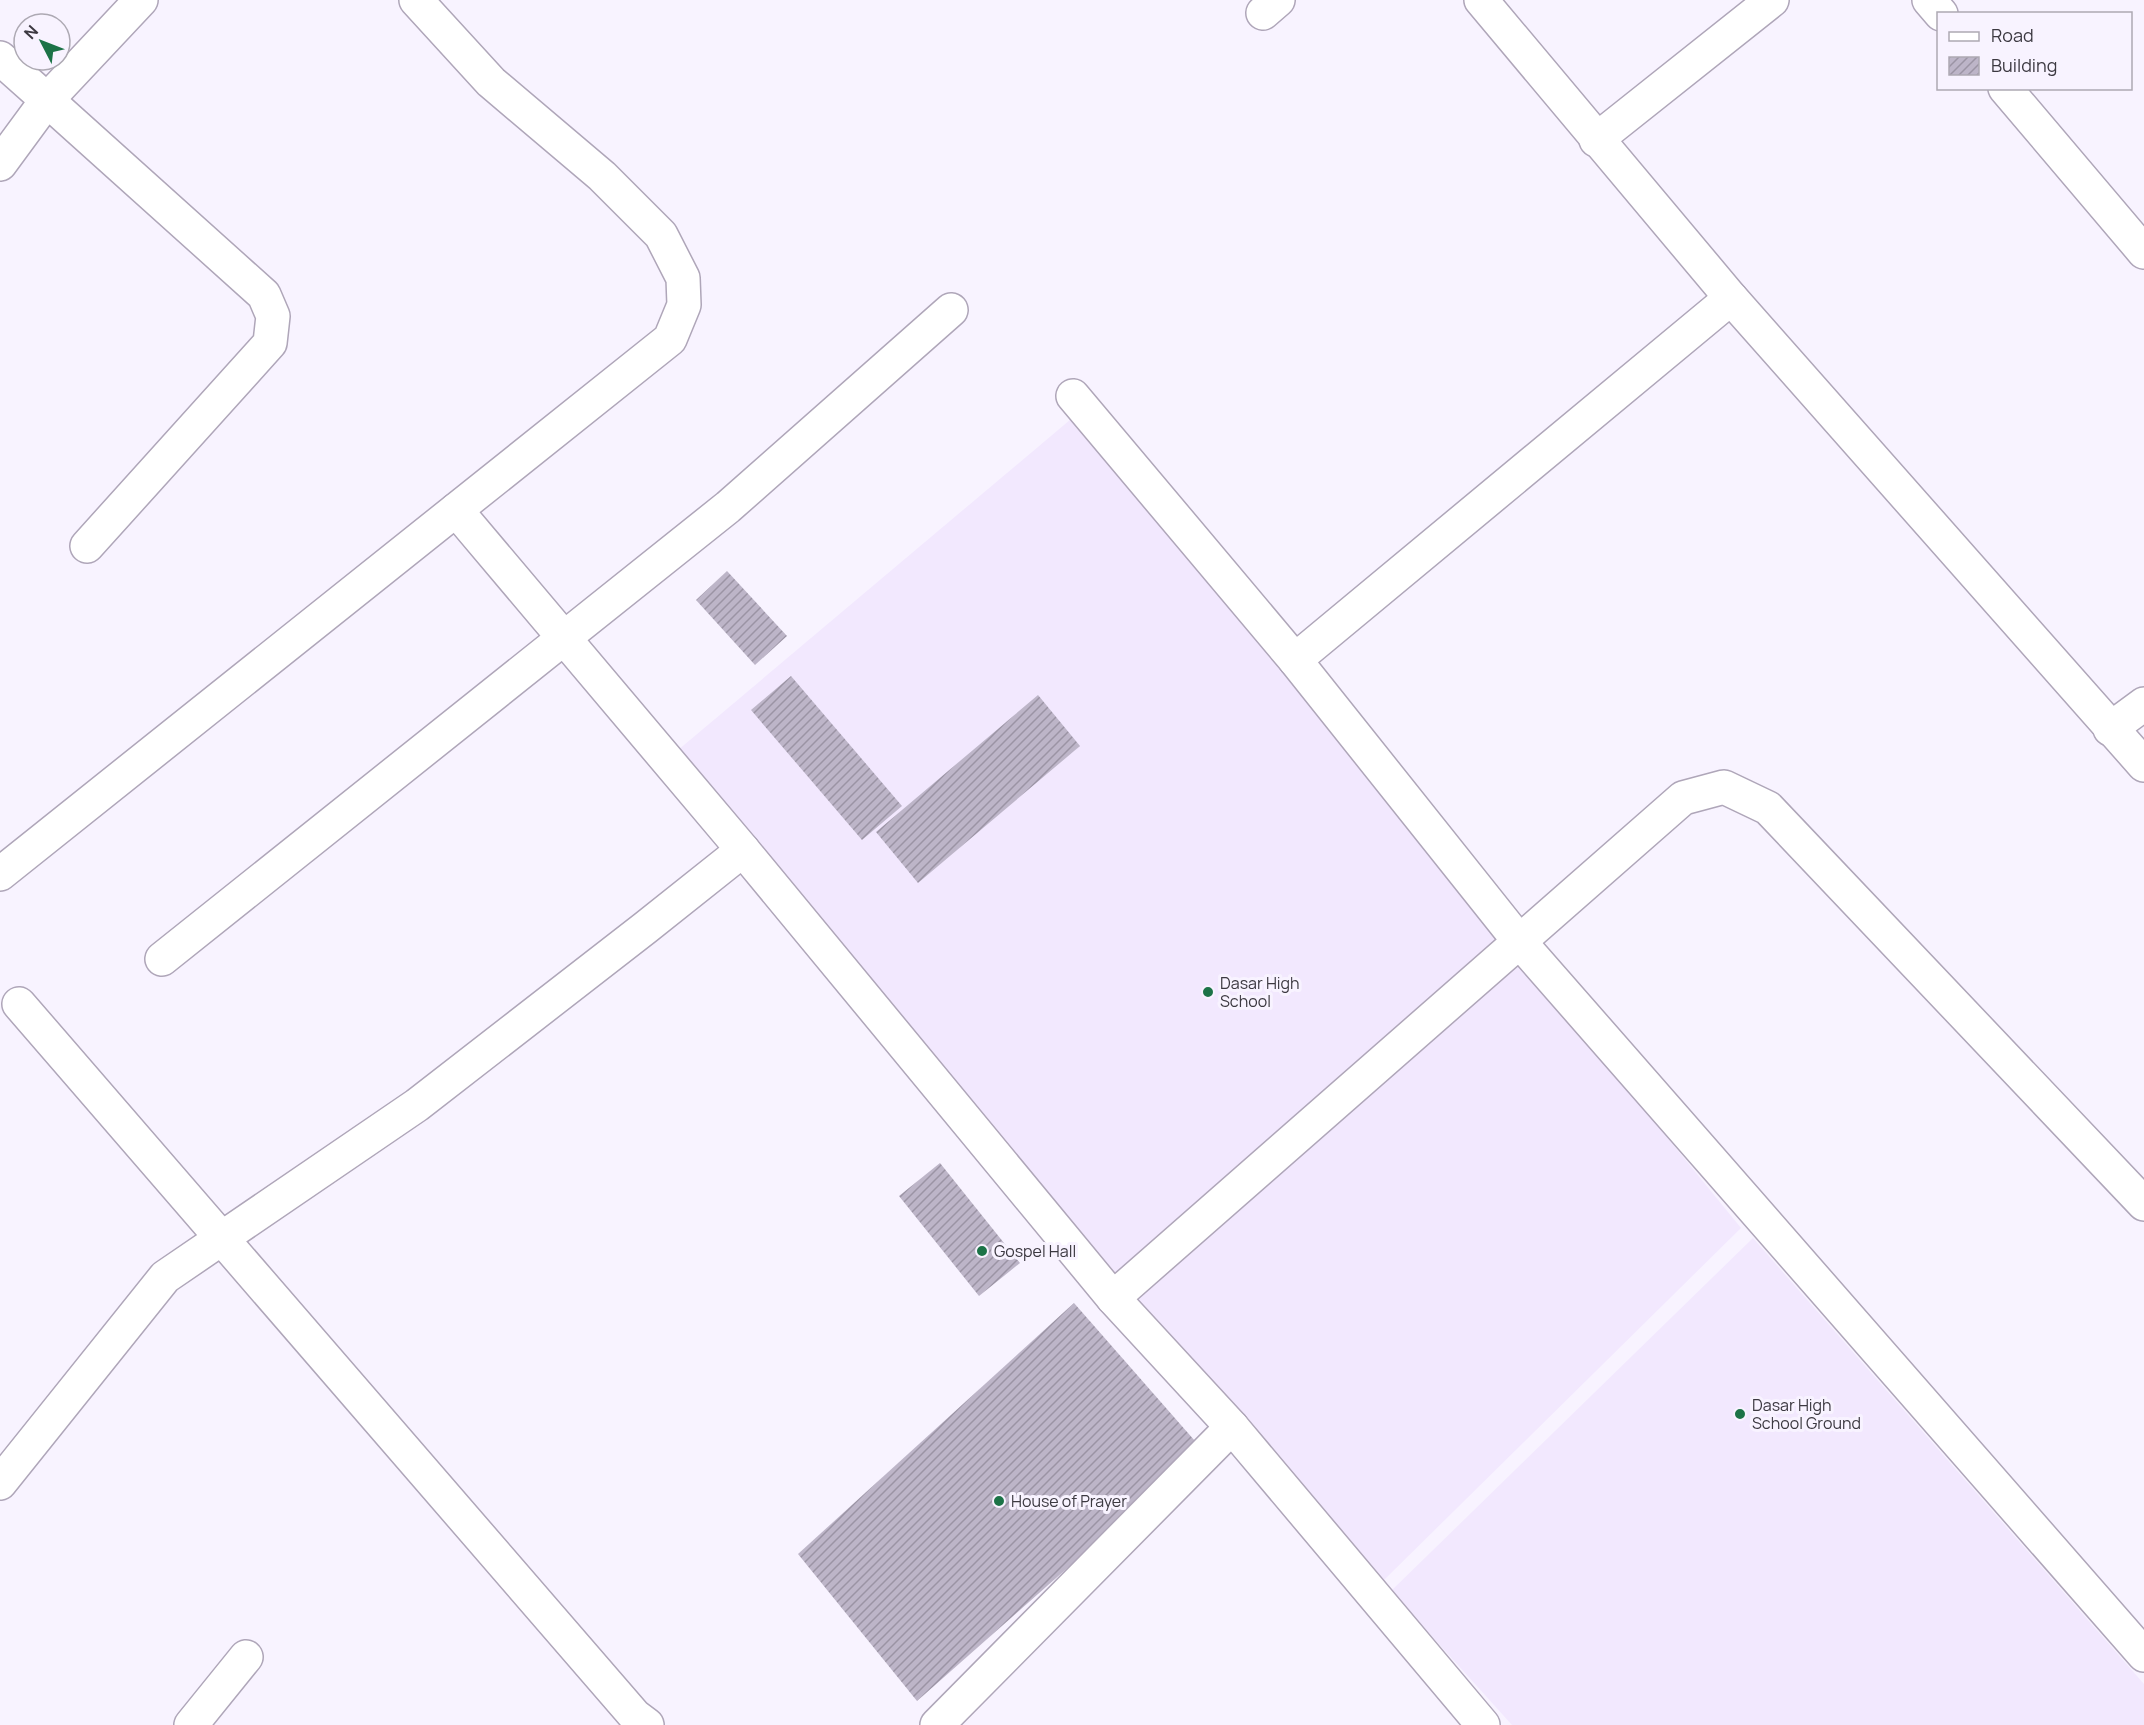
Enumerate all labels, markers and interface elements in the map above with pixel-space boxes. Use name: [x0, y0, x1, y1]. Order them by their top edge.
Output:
north arrow: [12, 12, 72, 72]
legend: [1937, 12, 2132, 90]
text: N: [19, 20, 43, 44]
text: Road: [1991, 23, 2034, 47]
text: Building: [1991, 53, 2057, 77]
place label: Dasar High School: [1220, 972, 1300, 1012]
marker: Dasar High School: [1201, 985, 1215, 999]
place label: Gospel Hall: [994, 1240, 1076, 1262]
marker: Gospel Hall: [975, 1244, 989, 1258]
place label: Dasar High School Ground: [1752, 1394, 1861, 1434]
marker: Dasar High School Ground: [1733, 1407, 1747, 1421]
place label: House of Prayer: [1011, 1490, 1127, 1512]
marker: House of Prayer: [992, 1494, 1006, 1508]

